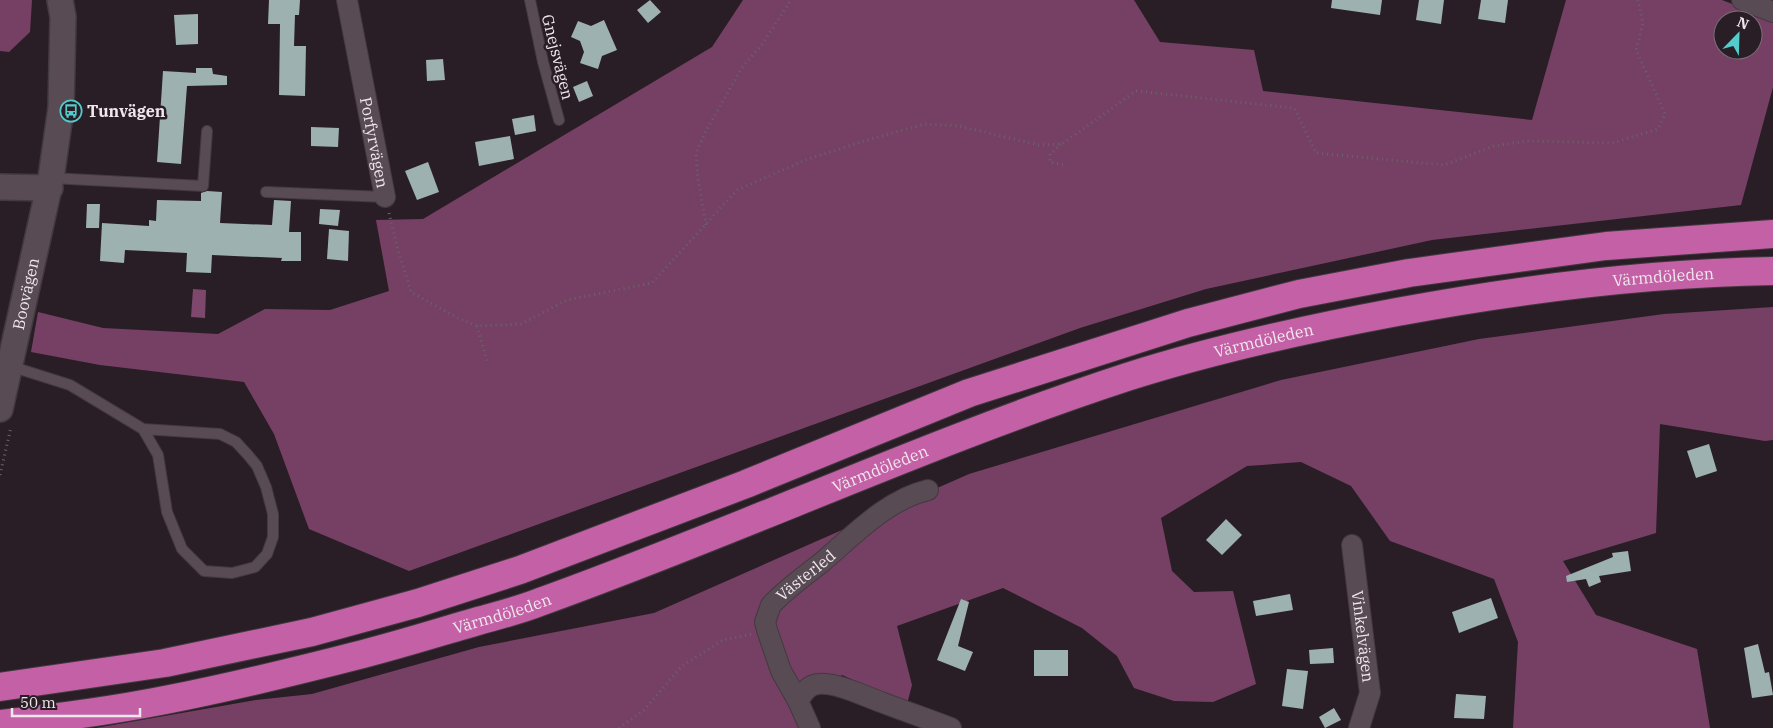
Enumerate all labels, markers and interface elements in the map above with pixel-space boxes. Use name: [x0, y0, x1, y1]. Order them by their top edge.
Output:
north arrow: [1713, 10, 1763, 60]
street label: Gnejsvägen: [538, 12, 578, 102]
text: N: [1734, 13, 1752, 33]
street label: Porfyrvägen: [356, 95, 393, 190]
bus stop icon: Tunvägen: [59, 99, 83, 123]
place label: Tunvägen: [87, 101, 166, 121]
street label: Boovägen: [8, 256, 43, 332]
street label: Värmdöleden: [1612, 263, 1714, 290]
street label: Värmdöleden: [1212, 319, 1315, 362]
street label: Värmdöleden: [829, 440, 931, 497]
street label: Västerled: [772, 545, 840, 605]
street label: Värmdöleden: [451, 589, 554, 638]
street label: Vinkelvägen: [1348, 589, 1379, 683]
scale bar: [12, 686, 140, 718]
text: 50 m: [20, 693, 56, 712]

